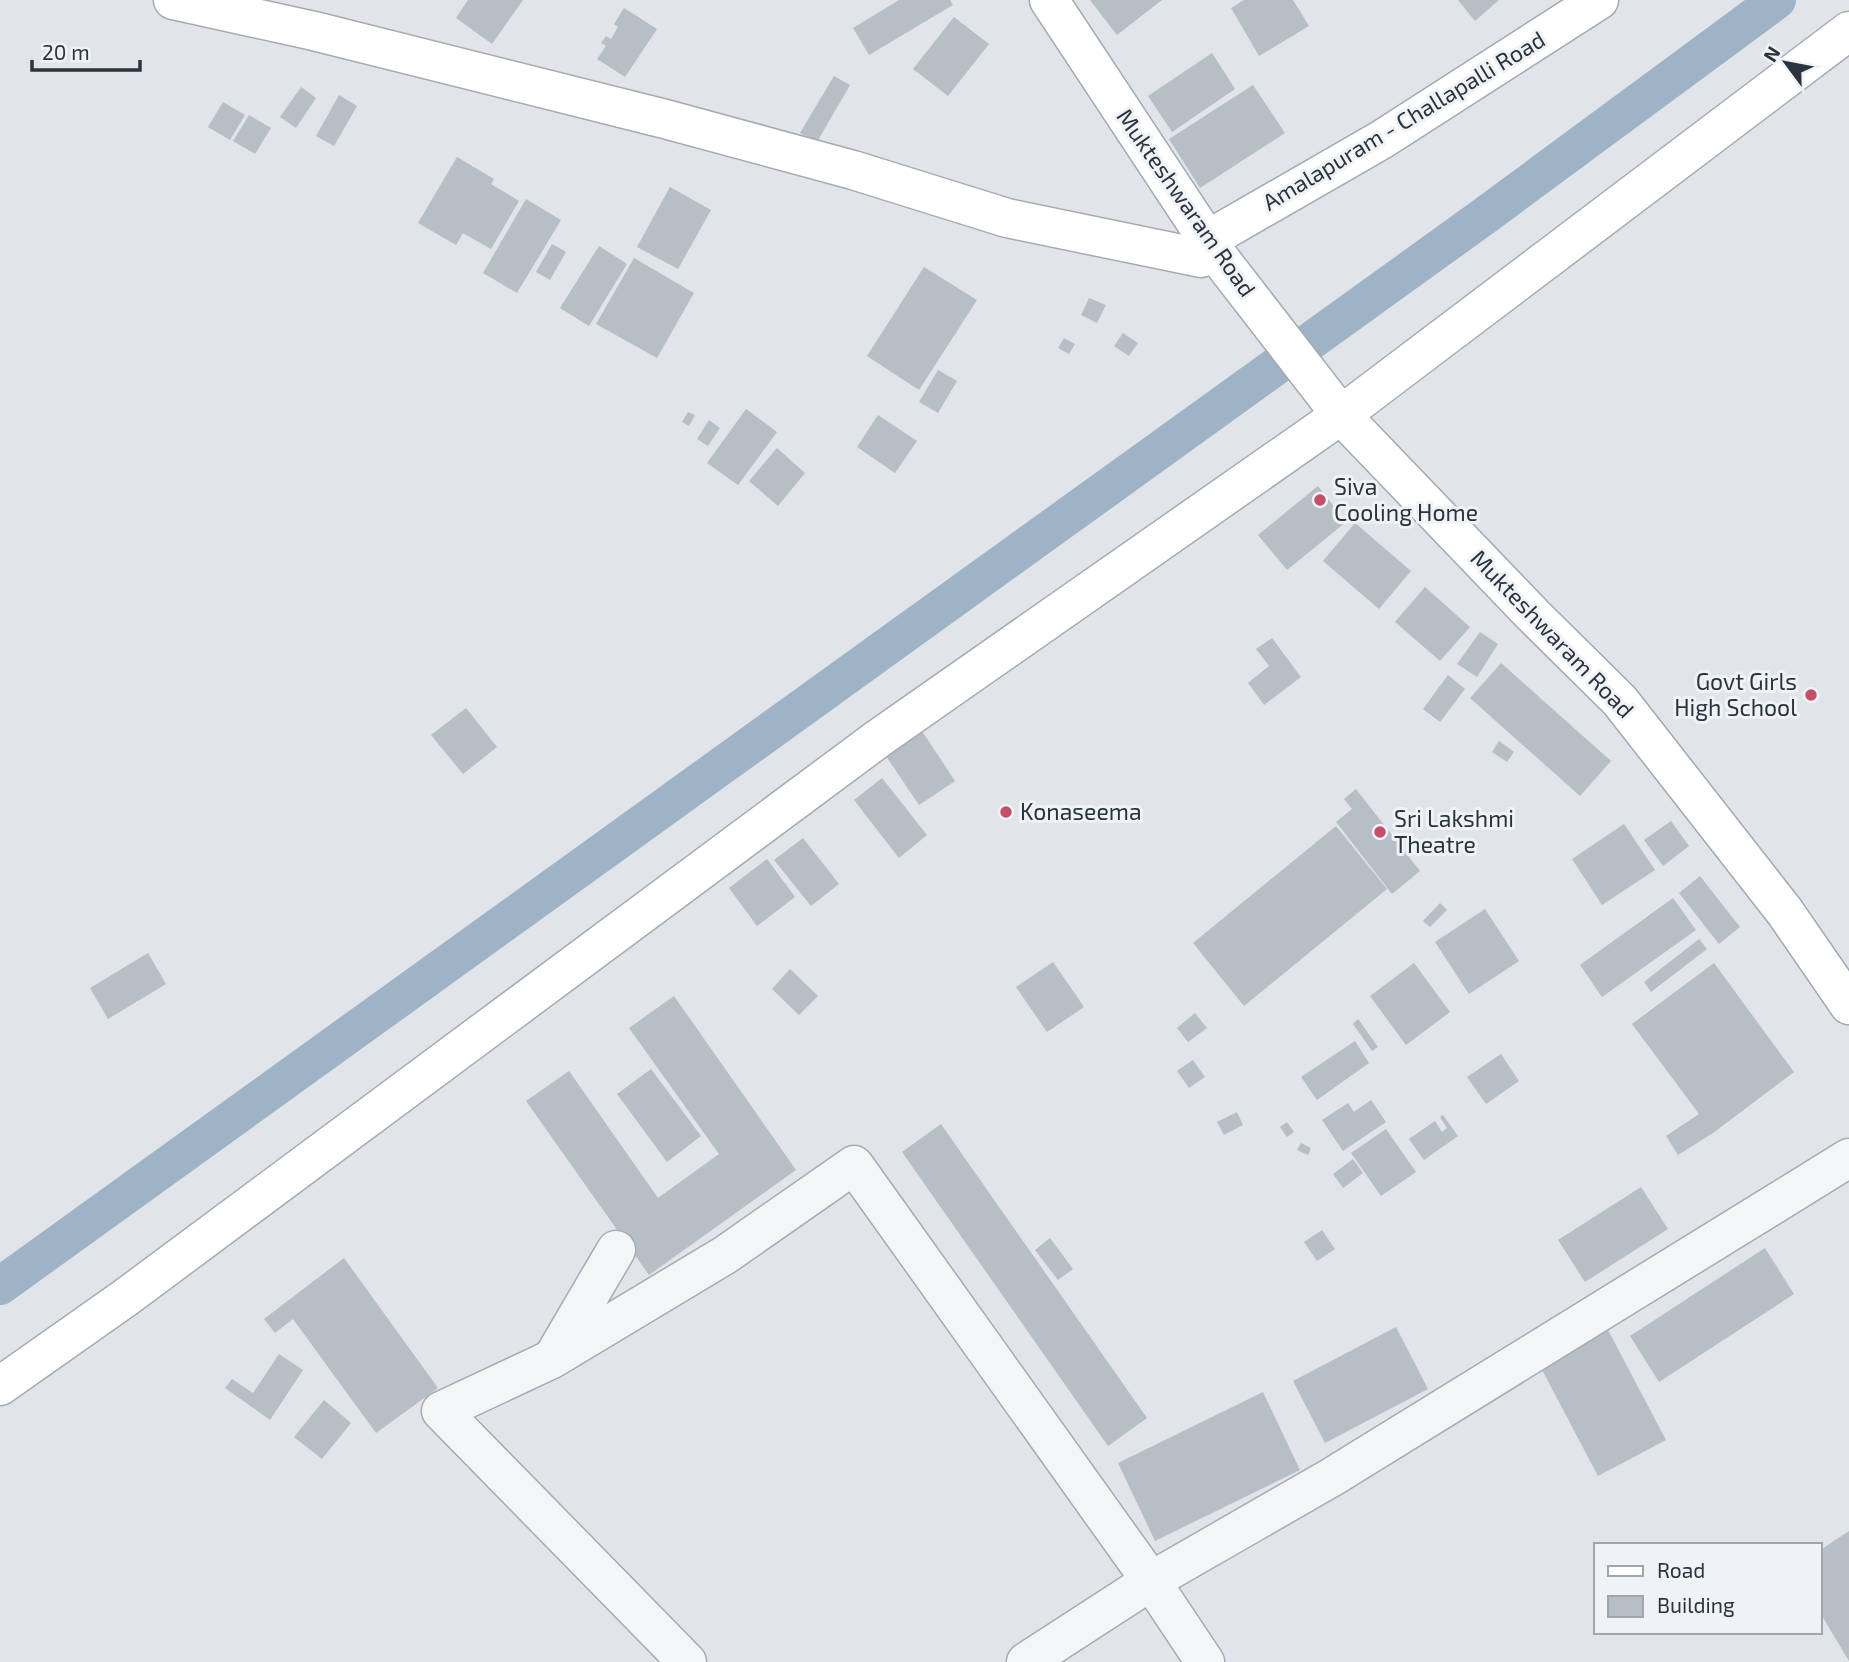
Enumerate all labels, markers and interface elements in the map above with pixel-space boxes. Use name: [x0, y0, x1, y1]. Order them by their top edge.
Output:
street label: Amalapuram - Challapalli Road: [1257, 25, 1550, 216]
scale bar: [32, 28, 140, 72]
north arrow: [1751, 28, 1821, 98]
text: 20 m: [42, 39, 90, 64]
text: N: [1758, 42, 1785, 66]
street label: Mukteshwaram Road: [1111, 103, 1262, 302]
place label: Siva Cooling Home: [1334, 472, 1478, 526]
marker: Siva Cooling Home: [1312, 492, 1328, 508]
street label: Mukteshwaram Road: [1465, 543, 1640, 723]
place label: Govt Girls High School: [1674, 667, 1797, 721]
marker: Govt Girls High School: [1803, 687, 1819, 703]
place label: Konaseema: [1020, 797, 1142, 825]
marker: Konaseema: [998, 804, 1014, 820]
place label: Sri Lakshmi Theatre: [1394, 804, 1514, 858]
marker: Sri Lakshmi Theatre: [1372, 824, 1388, 840]
legend: [1594, 1543, 1821, 1634]
text: Road: [1657, 1557, 1705, 1582]
text: Building: [1657, 1592, 1735, 1617]

